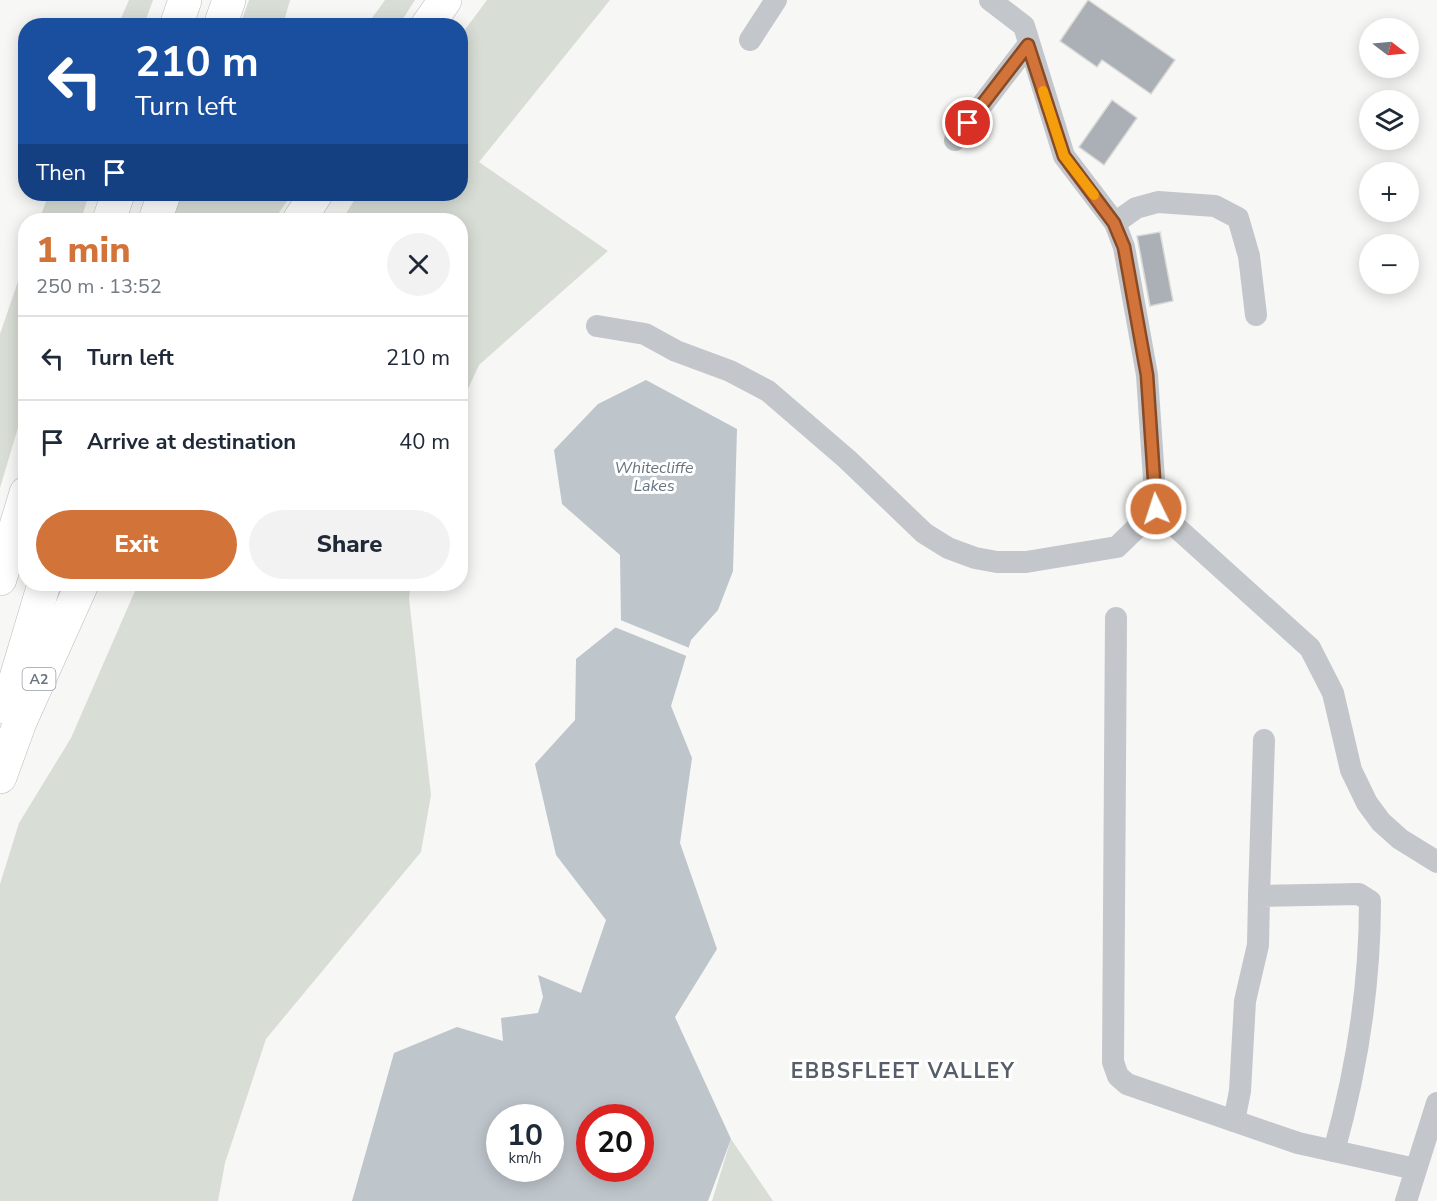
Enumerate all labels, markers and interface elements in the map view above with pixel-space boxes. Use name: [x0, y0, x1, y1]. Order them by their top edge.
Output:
north arrow: [1359, 18, 1419, 78]
map controls: [1359, 18, 1419, 294]
text: 210 m: [135, 34, 259, 91]
icon: left: [36, 42, 114, 120]
text: Turn left: [135, 88, 236, 125]
button: layers: [1359, 90, 1419, 150]
pin: [942, 97, 993, 148]
icon: arrive: [951, 106, 984, 139]
icon: arrive: [98, 156, 131, 189]
text: Then: [36, 158, 86, 188]
button: +: [1359, 162, 1419, 222]
text: 1 min: [36, 226, 131, 275]
button: close: [387, 233, 450, 296]
button: −: [1359, 234, 1419, 294]
text: 250 m · 13:52: [36, 273, 162, 300]
icon: left: [36, 342, 69, 375]
text: Turn left: [87, 343, 174, 373]
text: 210 m: [386, 343, 450, 373]
icon: arrive: [36, 426, 69, 459]
text: Arrive at destination: [87, 427, 296, 457]
text: 40 m: [399, 427, 450, 457]
water label: Whitecliffe Lakes: [615, 457, 694, 497]
position arrow: [1124, 477, 1188, 541]
button: Exit: [36, 510, 237, 579]
button: Share: [249, 510, 450, 579]
road number: A2: [22, 668, 56, 690]
district label: EBBSFLEET VALLEY: [791, 1057, 1015, 1085]
speed limit sign: 20: [576, 1104, 654, 1182]
text: 10: [507, 1115, 543, 1156]
text: km/h: [508, 1148, 542, 1168]

